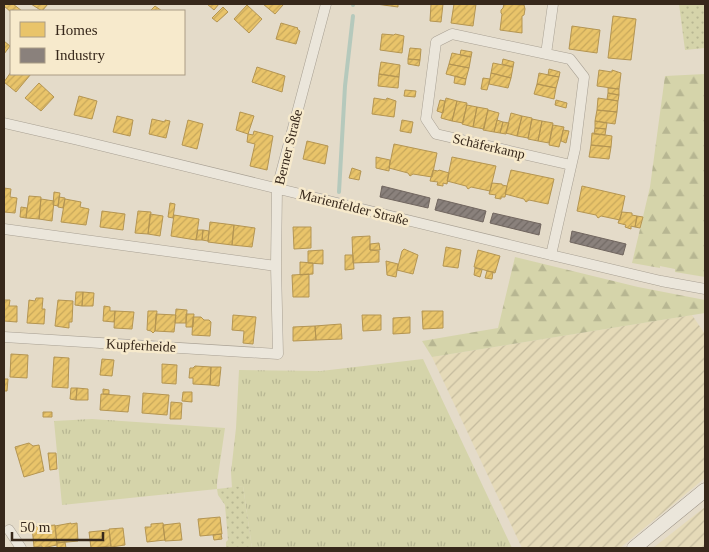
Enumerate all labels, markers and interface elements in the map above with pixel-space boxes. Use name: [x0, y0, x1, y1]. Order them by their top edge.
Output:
legend: [10, 10, 185, 75]
text: Homes: [55, 22, 98, 38]
text: Industry: [55, 47, 105, 63]
street label: Berner Straße: [272, 108, 305, 186]
street label: Schäferkamp: [451, 131, 527, 162]
street label: Marienfelder Straße: [298, 187, 410, 228]
street label: Kupferheide: [106, 336, 176, 355]
scale bar: [12, 510, 104, 542]
text: 50 m: [20, 519, 51, 535]

